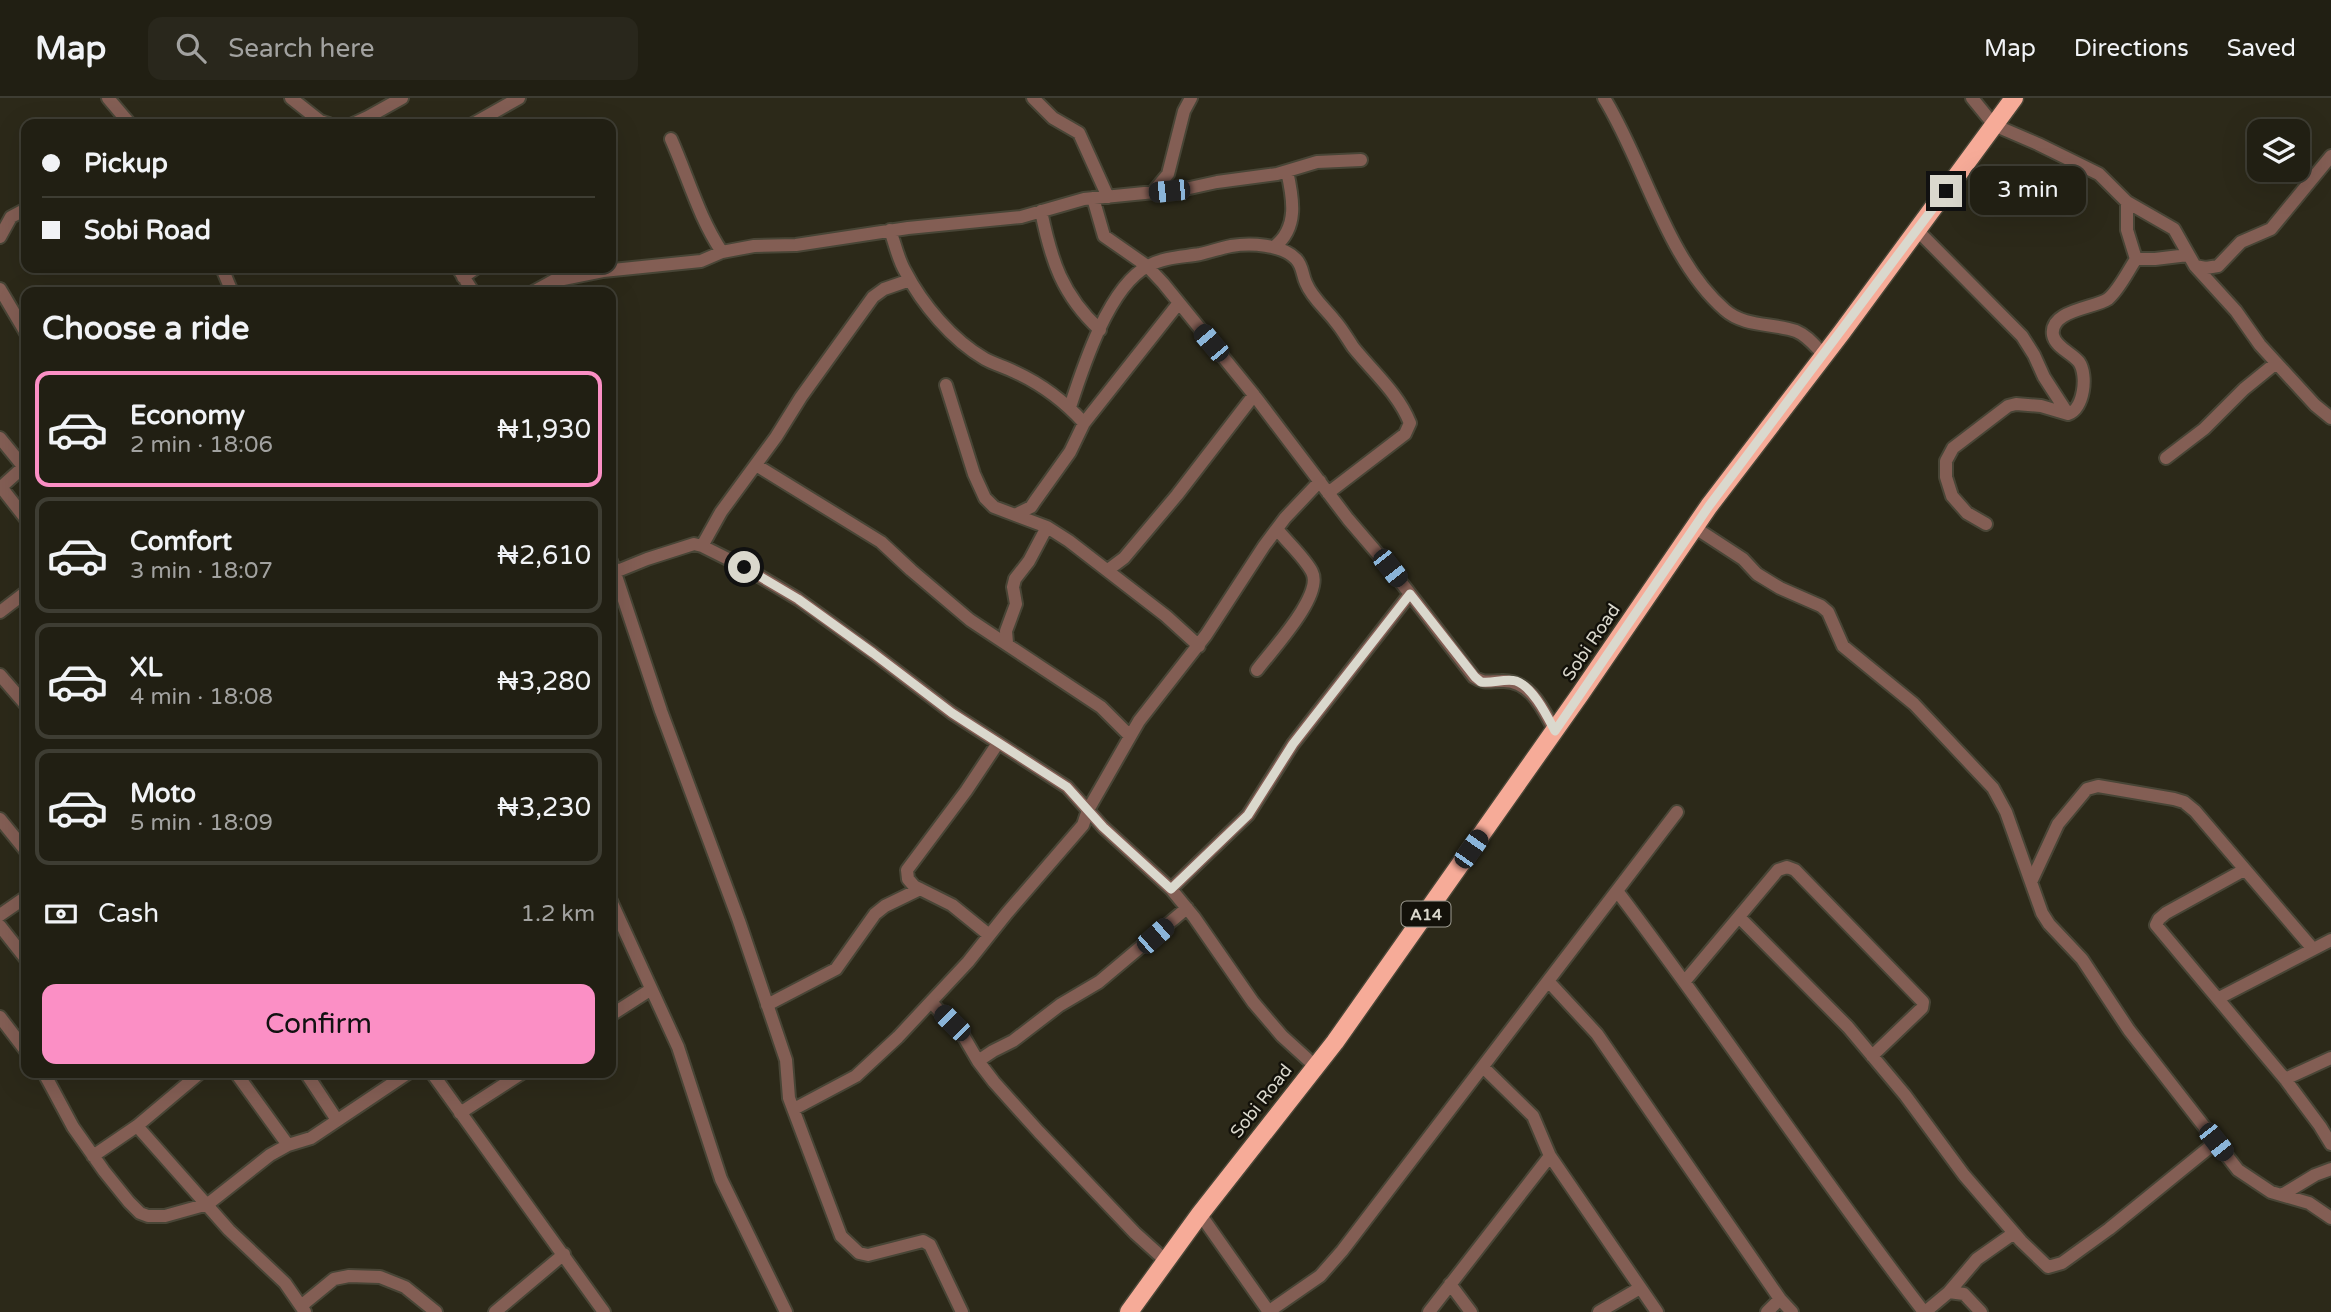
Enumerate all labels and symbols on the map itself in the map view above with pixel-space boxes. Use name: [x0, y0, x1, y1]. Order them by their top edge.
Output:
callout: 3 min: [1970, 166, 2086, 216]
route end: [1930, 175, 1962, 207]
car: [1148, 178, 1191, 204]
car: [1190, 320, 1233, 366]
car: [1369, 545, 1412, 591]
route start: [728, 551, 760, 583]
street label: Sobi Road: [1557, 599, 1625, 685]
car: [1451, 826, 1492, 872]
road number: A14: [1402, 902, 1450, 926]
car: [1133, 914, 1178, 958]
car: [930, 1001, 975, 1045]
street label: Sobi Road: [1225, 1060, 1297, 1142]
car: [2195, 1119, 2238, 1165]

